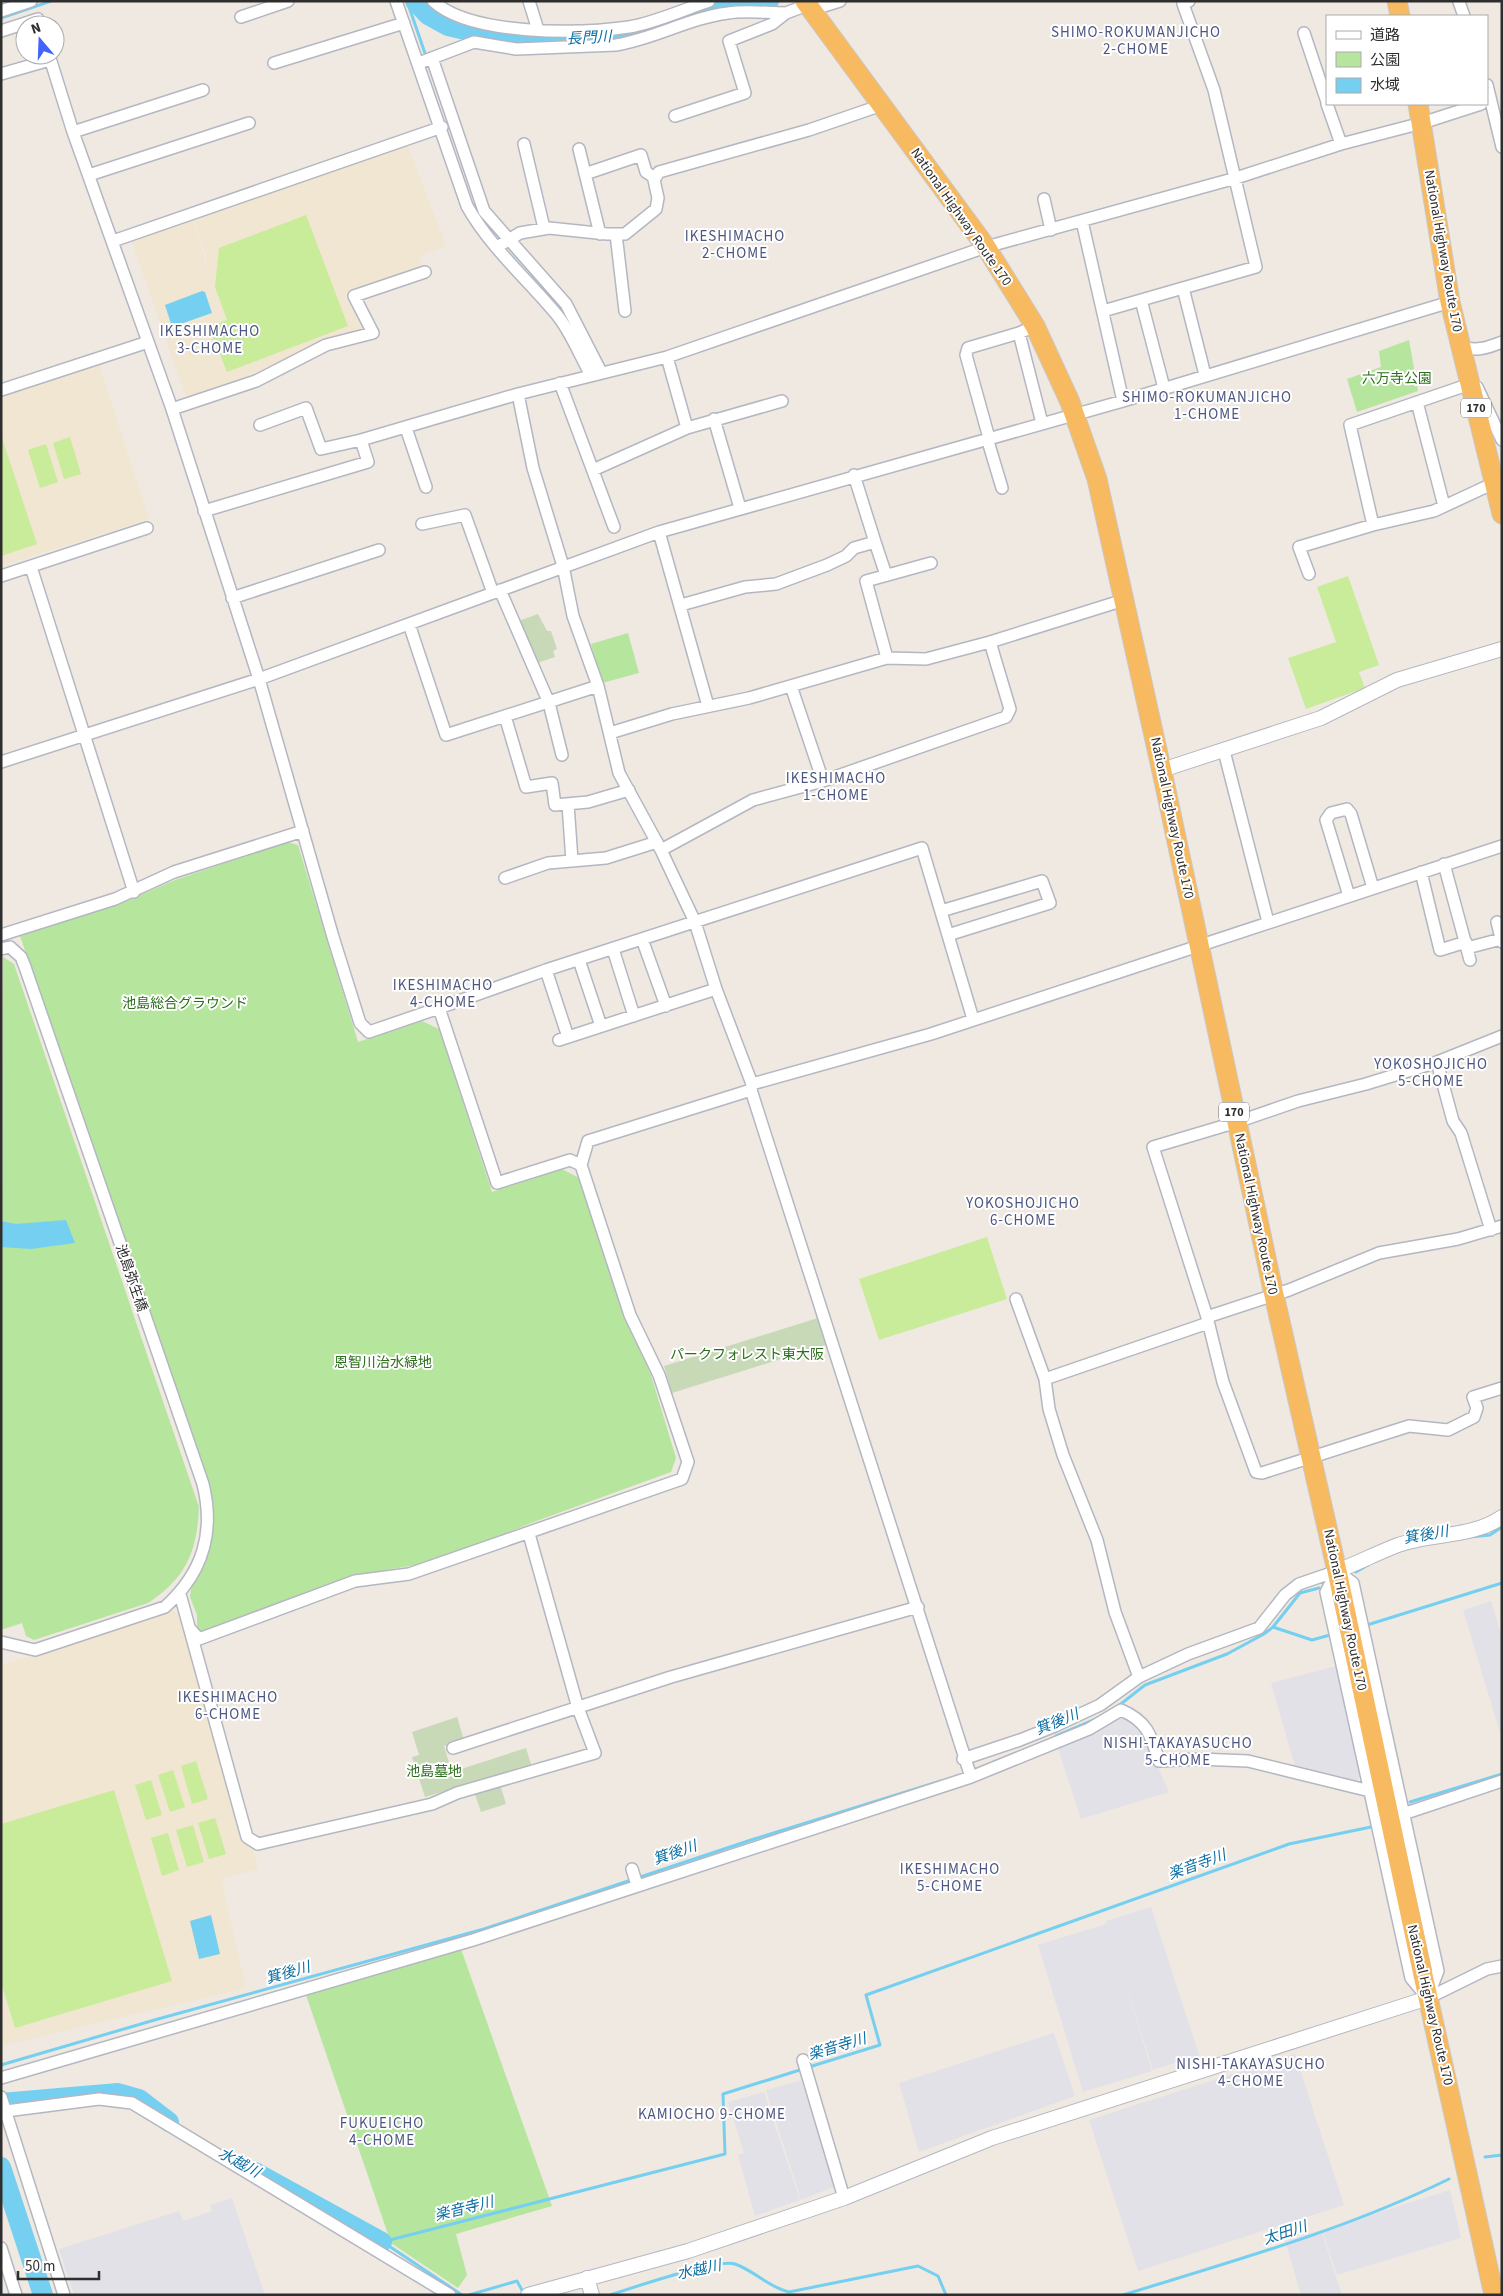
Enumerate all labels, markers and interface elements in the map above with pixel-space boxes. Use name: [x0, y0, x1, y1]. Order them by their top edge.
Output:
north arrow: [15, 15, 65, 65]
legend: [1326, 15, 1488, 105]
text: N: [28, 18, 44, 40]
district label: SHIMO-ROKUMANJICHO 2-CHOME: [1051, 22, 1221, 60]
text: 道路: [1370, 25, 1400, 46]
water label: 長門川: [566, 26, 614, 50]
text: 公園: [1370, 50, 1400, 71]
text: 水域: [1370, 75, 1400, 96]
street label: National Highway Route 170: [906, 144, 1016, 290]
street label: National Highway Route 170: [1419, 168, 1467, 334]
district label: IKESHIMACHO 2-CHOME: [685, 226, 785, 264]
district label: IKESHIMACHO 3-CHOME: [160, 321, 260, 359]
park label: 六万寺公園: [1362, 369, 1432, 389]
district label: SHIMO-ROKUMANJICHO 1-CHOME: [1122, 387, 1292, 425]
road number: 170: [1461, 398, 1491, 418]
street label: National Highway Route 170: [1145, 735, 1199, 901]
district label: IKESHIMACHO 1-CHOME: [786, 768, 886, 806]
district label: IKESHIMACHO 4-CHOME: [393, 975, 493, 1013]
park label: 池島総合グラウンド: [122, 994, 248, 1014]
district label: YOKOSHOJICHO 5-CHOME: [1373, 1054, 1488, 1092]
road number: 170: [1219, 1102, 1249, 1122]
street label: National Highway Route 170: [1229, 1131, 1283, 1297]
district label: YOKOSHOJICHO 6-CHOME: [965, 1193, 1080, 1231]
street label: 池島弥生橋: [110, 1242, 152, 1314]
park label: パークフォレスト東大阪: [670, 1345, 824, 1365]
park label: 恩智川治水緑地: [334, 1353, 432, 1373]
water label: 箕後川: [1402, 1520, 1452, 1549]
street label: National Highway Route 170: [1318, 1527, 1372, 1693]
district label: IKESHIMACHO 6-CHOME: [178, 1687, 278, 1725]
water label: 箕後川: [1032, 1703, 1084, 1740]
district label: NISHI-TAKAYASUCHO 5-CHOME: [1103, 1733, 1253, 1771]
park label: 池島墓地: [406, 1762, 462, 1782]
water label: 箕後川: [650, 1835, 702, 1870]
water label: 楽音寺川: [1165, 1844, 1231, 1885]
district label: IKESHIMACHO 5-CHOME: [900, 1859, 1000, 1897]
street label: National Highway Route 170: [1402, 1923, 1458, 2087]
water label: 箕後川: [263, 1956, 314, 1989]
water label: 楽音寺川: [805, 2028, 871, 2066]
district label: NISHI-TAKAYASUCHO 4-CHOME: [1176, 2054, 1326, 2092]
district label: KAMIOCHO 9-CHOME: [638, 2104, 786, 2125]
district label: FUKUEICHO 4-CHOME: [340, 2113, 424, 2151]
water label: 水越川: [214, 2143, 266, 2184]
water label: 楽音寺川: [432, 2191, 498, 2226]
water label: 太田川: [1260, 2215, 1312, 2250]
scale bar: [18, 2248, 99, 2280]
water label: 水越川: [675, 2255, 725, 2285]
text: 50 m: [25, 2256, 55, 2277]

